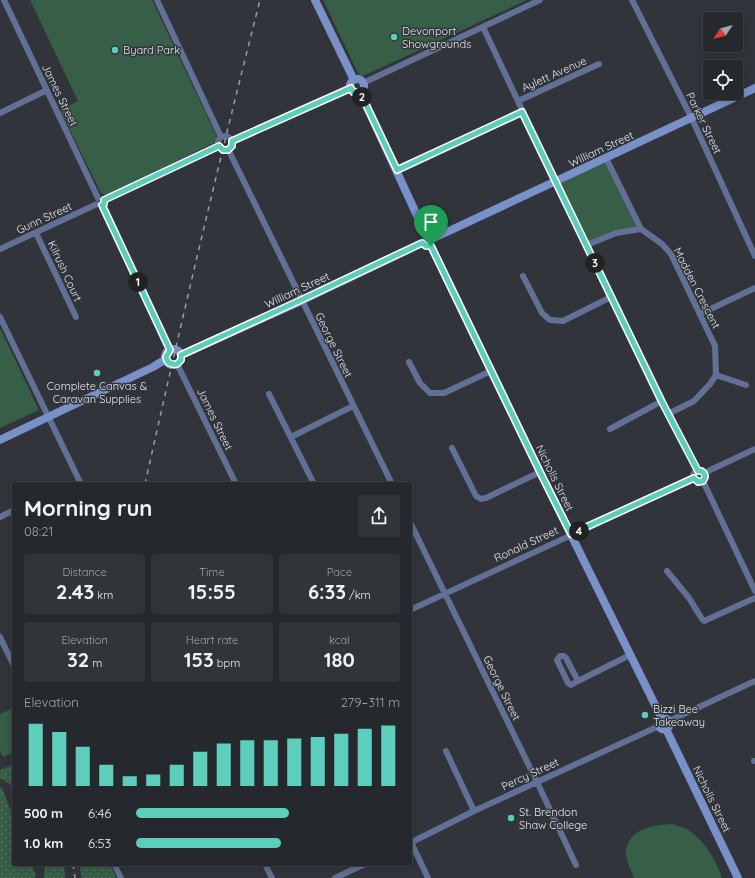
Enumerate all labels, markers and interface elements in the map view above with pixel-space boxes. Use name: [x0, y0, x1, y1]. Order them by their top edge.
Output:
north arrow: [703, 12, 743, 52]
map controls: [703, 12, 743, 100]
place label: Devonport Showgrounds: [402, 24, 471, 51]
marker: Devonport Showgrounds: [389, 32, 399, 42]
place label: Byard Park: [123, 43, 180, 57]
marker: Byard Park: [110, 45, 120, 55]
street label: Aylett Avenue: [519, 53, 589, 95]
button: locate: [703, 60, 743, 100]
street label: James Street: [39, 62, 81, 129]
pin: 2: [352, 87, 372, 107]
text: 2: [359, 90, 365, 104]
street label: Parker Street: [683, 90, 725, 156]
street label: William Street: [566, 128, 636, 170]
street label: Gunn Street: [14, 199, 74, 237]
pin: [414, 205, 448, 246]
icon: arrive: [420, 211, 442, 233]
street label: Kilrush Court: [45, 238, 85, 304]
street label: Madden Crescent: [671, 245, 724, 331]
pin: 3: [585, 253, 605, 273]
text: 3: [592, 256, 598, 270]
street label: William Street: [262, 269, 332, 311]
pin: 1: [128, 272, 148, 292]
text: 1: [136, 275, 140, 289]
street label: George Street: [312, 310, 356, 380]
marker: Complete Canvas & Caravan Supplies: [92, 368, 102, 378]
place label: Complete Canvas & Caravan Supplies: [47, 379, 148, 406]
street label: James Street: [194, 386, 236, 453]
street label: Nicholls Street: [533, 442, 577, 514]
text: Morning run: [24, 494, 152, 522]
button: share: [358, 495, 400, 537]
pin: 4: [569, 521, 589, 541]
text: 08:21: [24, 523, 53, 539]
street label: Ronald Street: [492, 523, 561, 565]
text: 4: [576, 524, 582, 538]
text: Distance: [63, 565, 107, 579]
text: Time: [199, 565, 225, 579]
text: Pace: [327, 565, 352, 579]
text: 2.43: [56, 579, 94, 604]
text: 15:55: [188, 579, 236, 604]
text: 6:33: [308, 579, 346, 604]
text: km: [94, 588, 113, 602]
text: /km: [346, 588, 371, 602]
text: Elevation: [61, 633, 108, 647]
text: Heart rate: [186, 633, 238, 647]
text: kcal: [329, 633, 350, 647]
text: 32: [67, 647, 89, 672]
text: 153: [184, 647, 214, 672]
text: 180: [324, 647, 355, 672]
street label: George Street: [480, 653, 524, 723]
text: m: [89, 656, 102, 670]
text: bpm: [214, 656, 240, 670]
text: Elevation: [24, 694, 79, 710]
text: 279–311 m: [341, 694, 400, 710]
place label: Bizzi Bee Takeaway: [653, 702, 705, 729]
marker: Bizzi Bee Takeaway: [640, 710, 650, 720]
street label: Percy Street: [499, 755, 561, 793]
street label: Nicholls Street: [690, 763, 734, 835]
text: 500 m: [24, 805, 63, 821]
text: 6:46: [88, 805, 111, 821]
place label: St. Brendon Shaw College: [519, 805, 587, 832]
marker: St. Brendon Shaw College: [506, 813, 516, 823]
text: 1.0 km: [24, 835, 63, 851]
text: 6:53: [88, 835, 111, 851]

